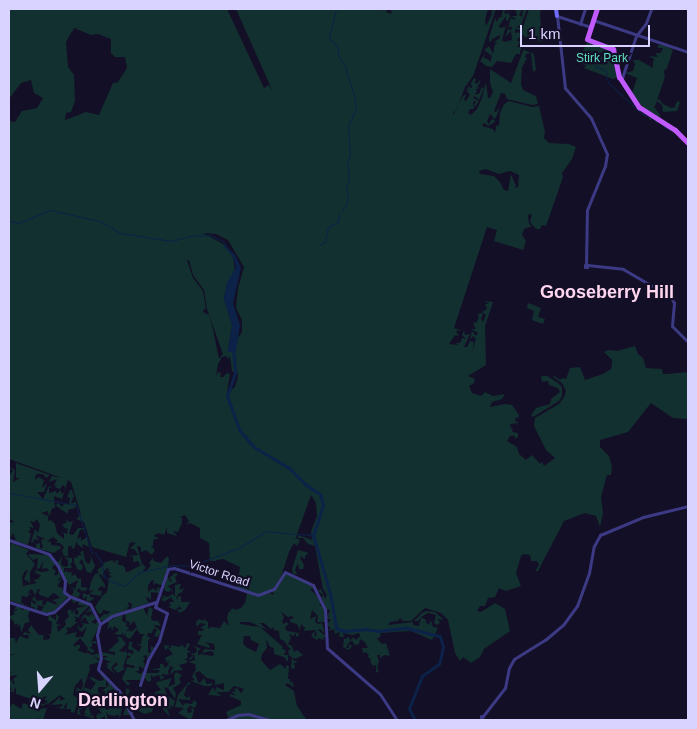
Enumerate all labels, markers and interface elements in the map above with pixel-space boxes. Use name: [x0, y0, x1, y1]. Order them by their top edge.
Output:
scale bar: [522, 15, 652, 47]
text: 1 km: [528, 25, 561, 42]
park label: Stirk Park: [576, 52, 628, 66]
district label: Gooseberry Hill: [540, 281, 674, 303]
street label: Victor Road: [187, 557, 251, 591]
north arrow: [15, 664, 65, 714]
district label: Darlington: [78, 689, 168, 711]
text: N: [28, 694, 43, 712]

